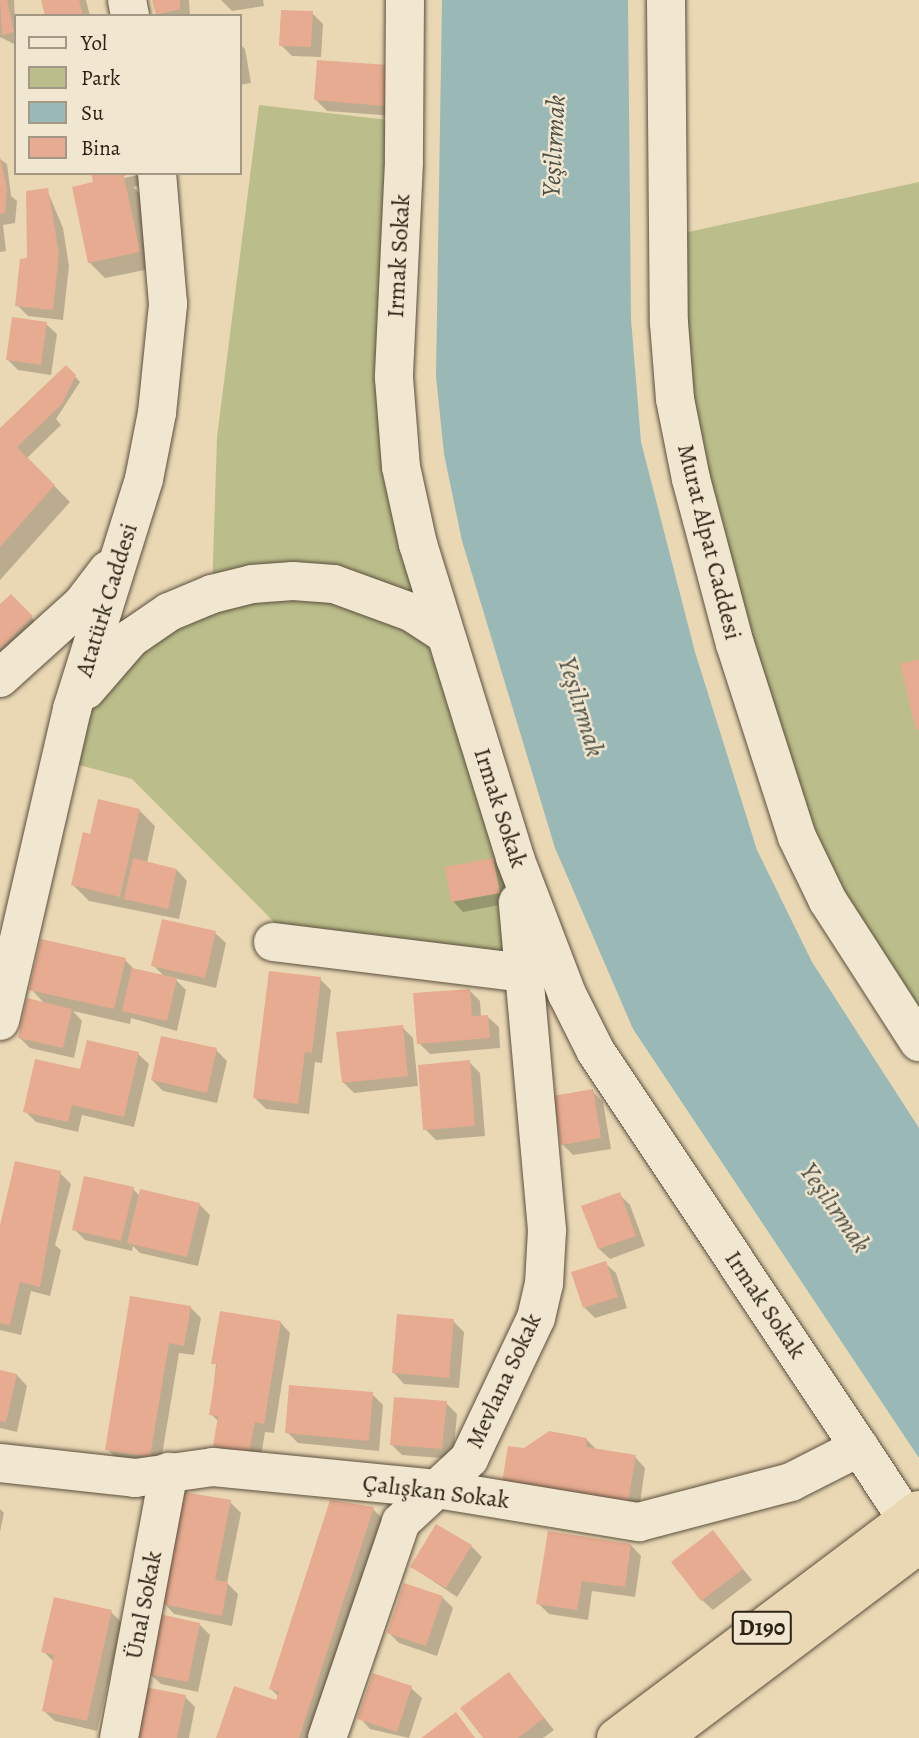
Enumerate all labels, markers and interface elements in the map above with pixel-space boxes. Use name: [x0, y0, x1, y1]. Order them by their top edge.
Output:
legend: [14, 14, 242, 175]
text: Yol: [81, 29, 107, 57]
text: Park: [81, 64, 120, 92]
water label: Yeşilırmak: [536, 94, 572, 198]
text: Su: [81, 99, 104, 127]
text: Bina: [81, 134, 121, 162]
street label: Irmak Sokak: [381, 193, 417, 319]
street label: Murat Alpat Caddesi: [671, 441, 747, 643]
street label: Atatürk Caddesi: [70, 520, 144, 680]
water label: Yeşilırmak: [551, 654, 611, 760]
street label: Irmak Sokak: [467, 744, 533, 872]
water label: Yeşilırmak: [793, 1157, 877, 1259]
street label: Irmak Sokak: [718, 1245, 812, 1365]
street label: Mevlana Sokak: [460, 1309, 548, 1453]
street label: Çalışkan Sokak: [361, 1469, 511, 1515]
street label: Ünal Sokak: [119, 1548, 169, 1662]
road number: D190: [730, 1609, 794, 1648]

